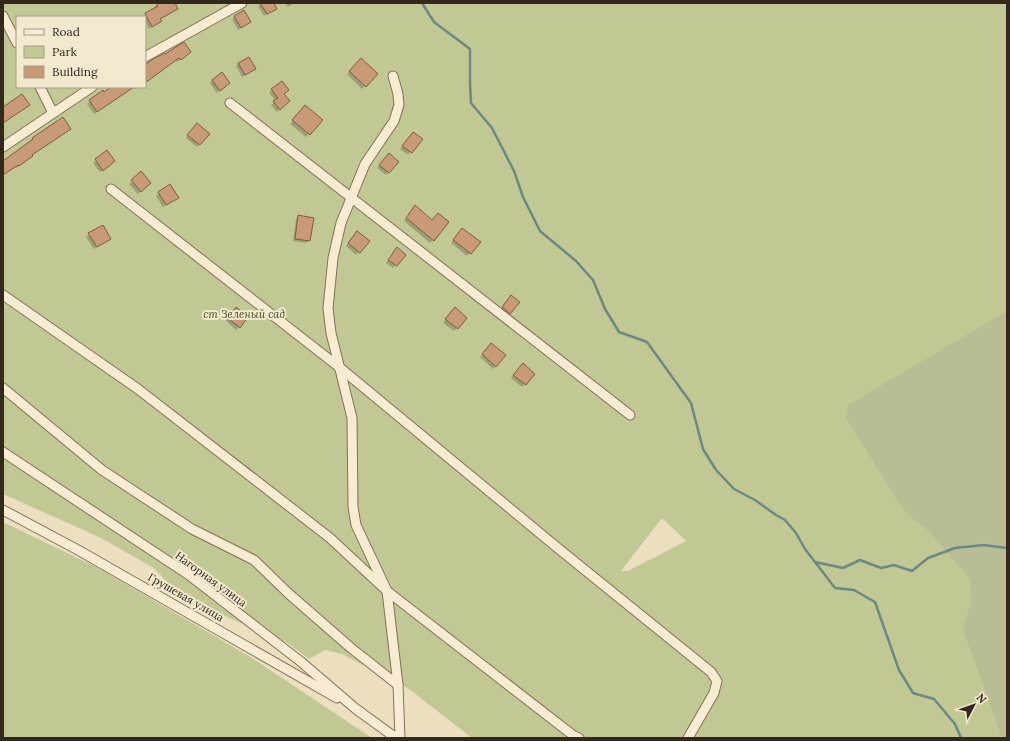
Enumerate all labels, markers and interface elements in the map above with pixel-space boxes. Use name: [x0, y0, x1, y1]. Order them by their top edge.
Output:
legend: [16, 16, 146, 88]
text: Road: [52, 24, 80, 39]
text: Park: [52, 44, 78, 59]
text: Building: [52, 64, 98, 79]
park label: ст Зеленый сад: [203, 307, 285, 321]
street label: Нагорная улица: [172, 548, 250, 610]
street label: Грушевая улица: [146, 570, 227, 625]
north arrow: [954, 685, 994, 725]
text: N: [973, 691, 990, 707]

